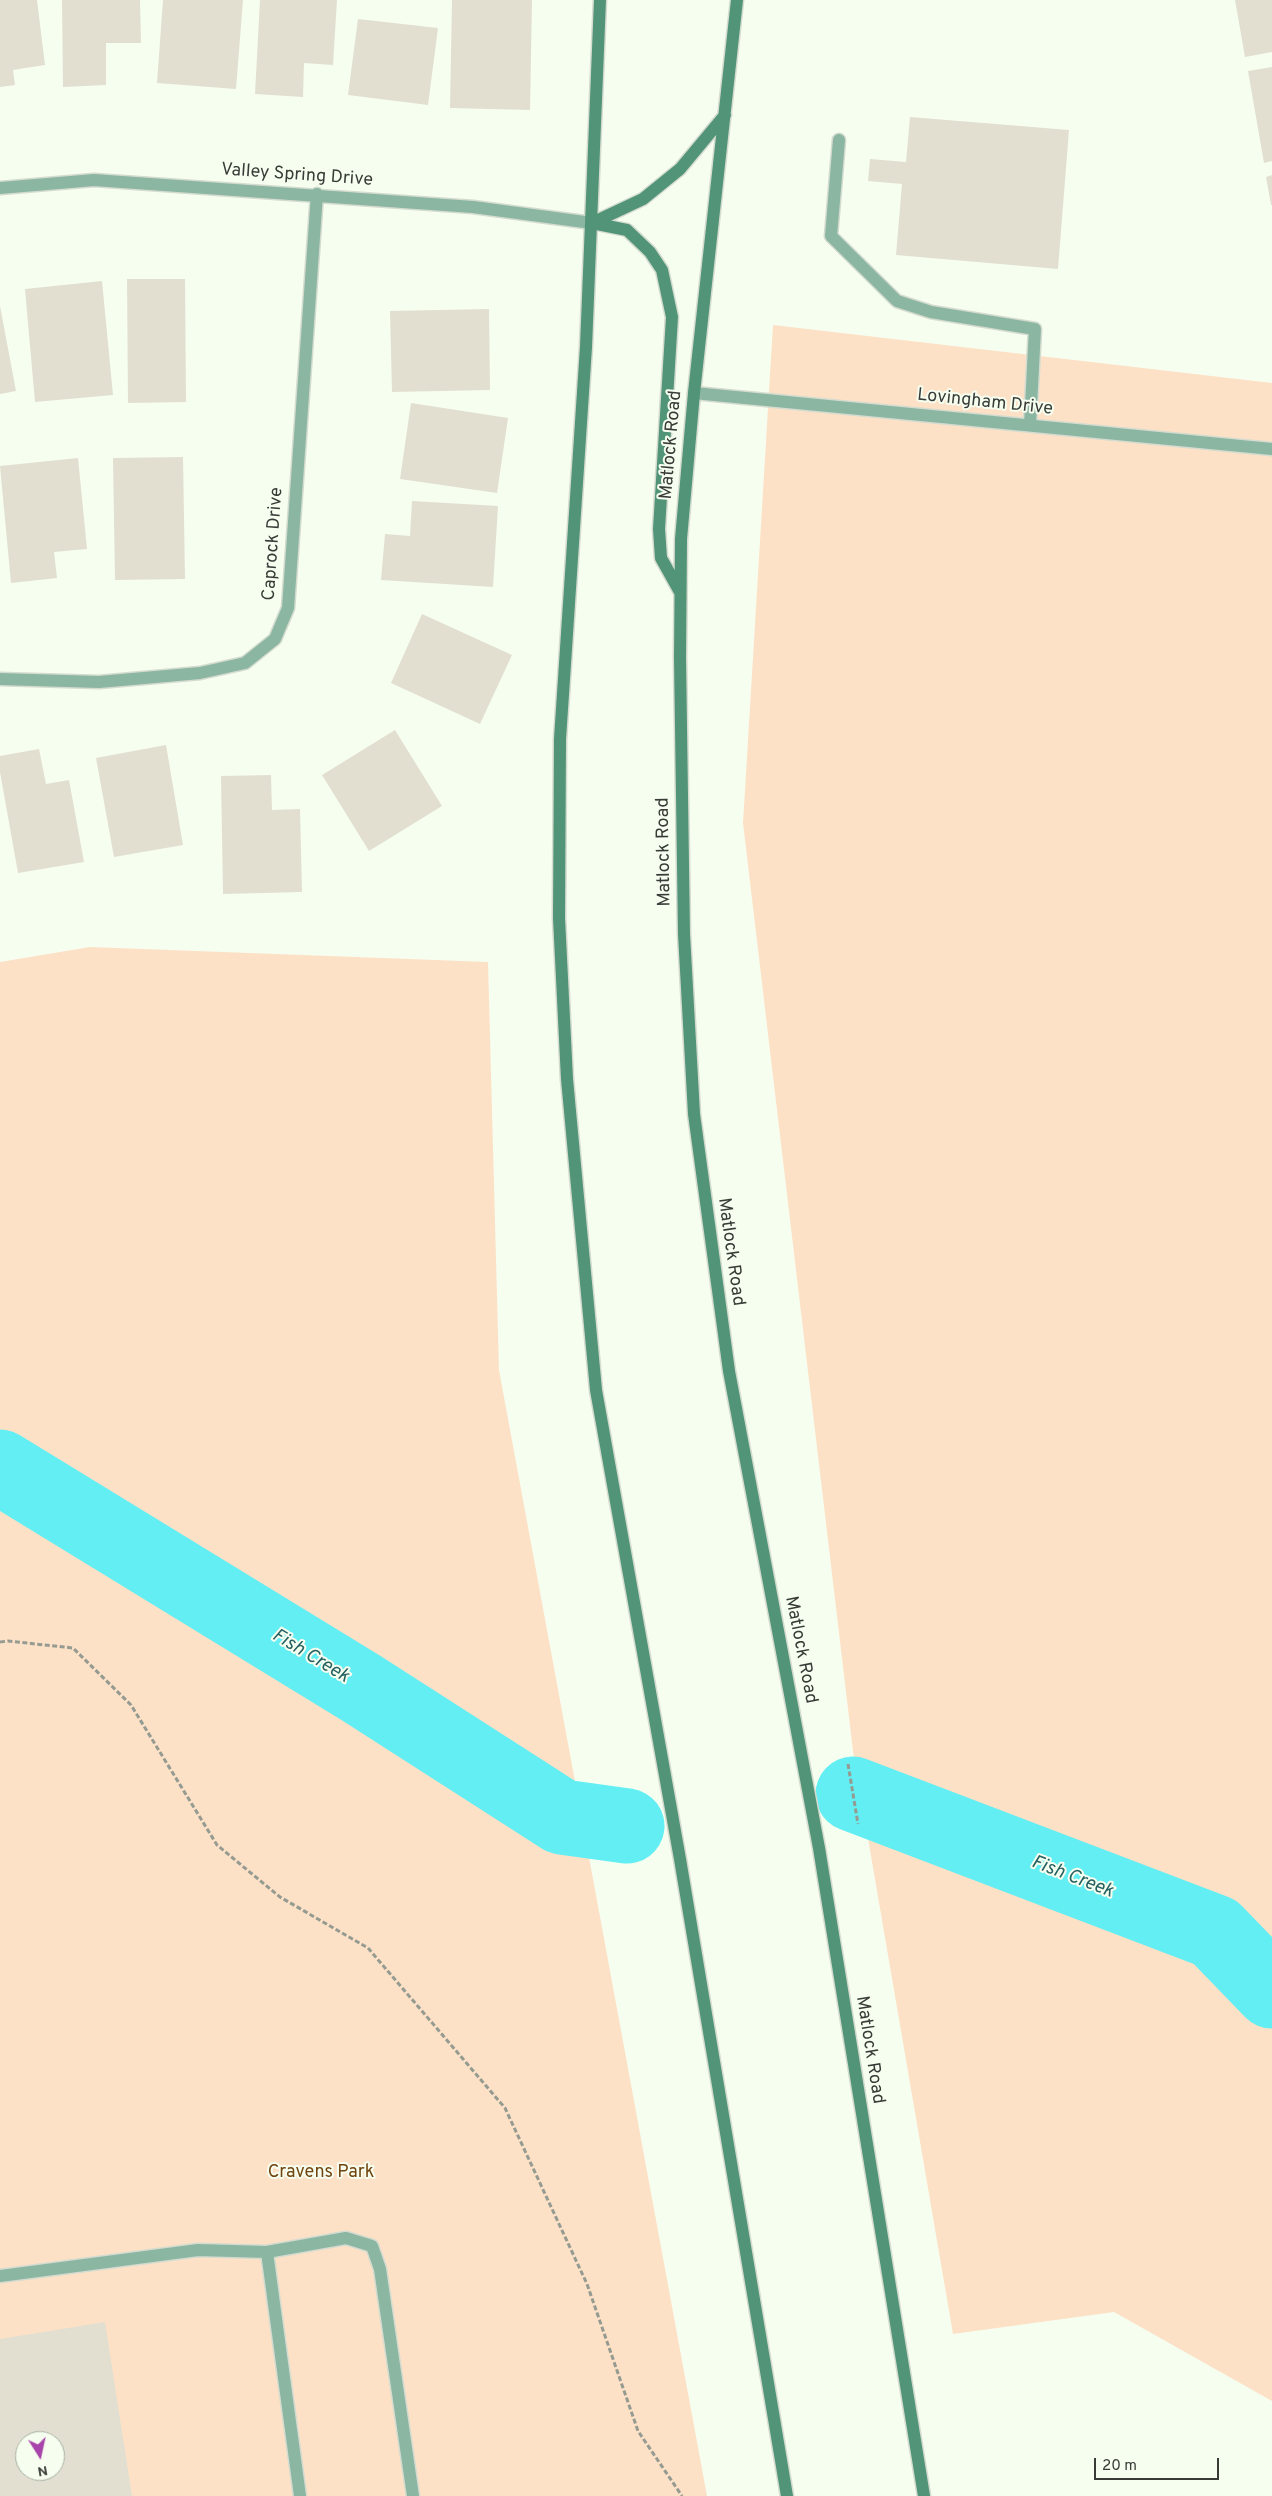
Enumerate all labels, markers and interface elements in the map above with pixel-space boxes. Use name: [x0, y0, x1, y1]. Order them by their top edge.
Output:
street label: Valley Spring Drive: [220, 160, 374, 192]
street label: Lovingham Drive: [916, 385, 1054, 421]
street label: Matlock Road: [656, 390, 688, 500]
street label: Caprock Drive: [259, 487, 289, 601]
street label: Matlock Road: [653, 797, 677, 907]
street label: Matlock Road: [712, 1196, 748, 1308]
street label: Matlock Road: [779, 1594, 821, 1706]
water label: Fish Creek: [267, 1625, 353, 1689]
water label: Fish Creek: [1028, 1852, 1116, 1904]
street label: Matlock Road: [850, 1994, 888, 2106]
park label: Cravens Park: [268, 2162, 374, 2184]
north arrow: [15, 2431, 65, 2481]
scale bar: [1097, 2448, 1222, 2480]
text: 20 m: [1102, 2457, 1137, 2476]
text: N: [36, 2461, 49, 2480]

